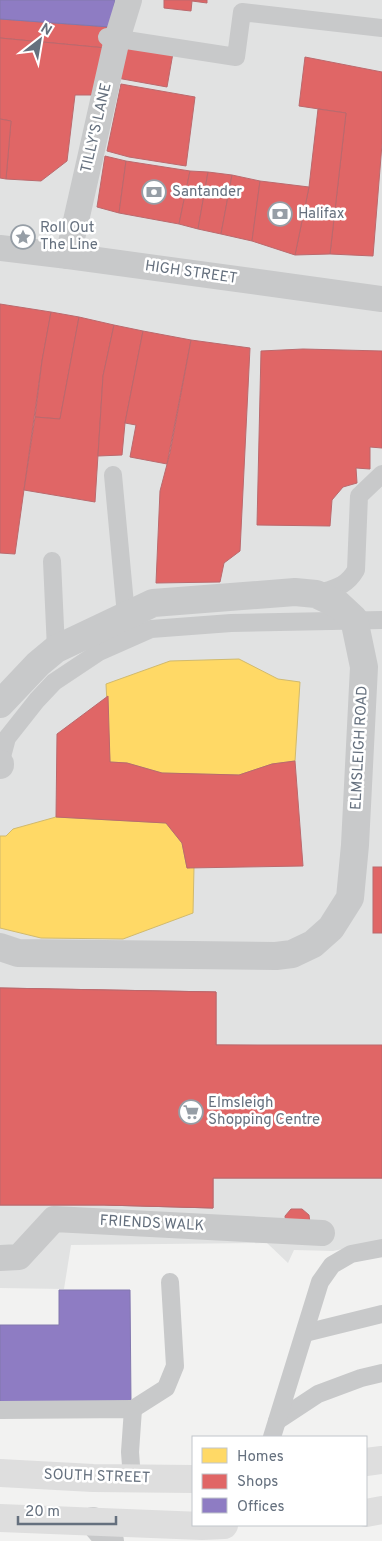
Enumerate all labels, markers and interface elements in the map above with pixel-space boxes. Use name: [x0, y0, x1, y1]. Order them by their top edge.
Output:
north arrow: [15, 15, 65, 65]
text: N: [37, 20, 55, 40]
street label: TILLY'S LANE: [77, 81, 117, 175]
bank icon: Santander: [141, 179, 167, 205]
place label: Santander: [172, 183, 242, 202]
bank icon: Halifax: [267, 201, 293, 227]
place label: Halifax: [298, 205, 345, 224]
place label: Roll Out The Line: [40, 219, 98, 255]
place icon: Roll Out The Line: [10, 224, 36, 250]
street label: HIGH STREET: [144, 257, 238, 289]
street label: ELMSLEIGH ROAD: [347, 685, 373, 811]
place label: Elmsleigh Shopping Centre: [208, 1094, 320, 1130]
supermarket icon: Elmsleigh Shopping Centre: [178, 1099, 204, 1125]
street label: FRIENDS WALK: [99, 1212, 205, 1236]
legend: [192, 1436, 367, 1526]
text: Homes: [237, 1448, 284, 1467]
street label: SOUTH STREET: [43, 1466, 151, 1488]
text: Shops: [237, 1473, 278, 1492]
scale bar: [18, 1494, 115, 1526]
text: Offices: [237, 1498, 284, 1517]
text: 20 m: [25, 1503, 60, 1522]

